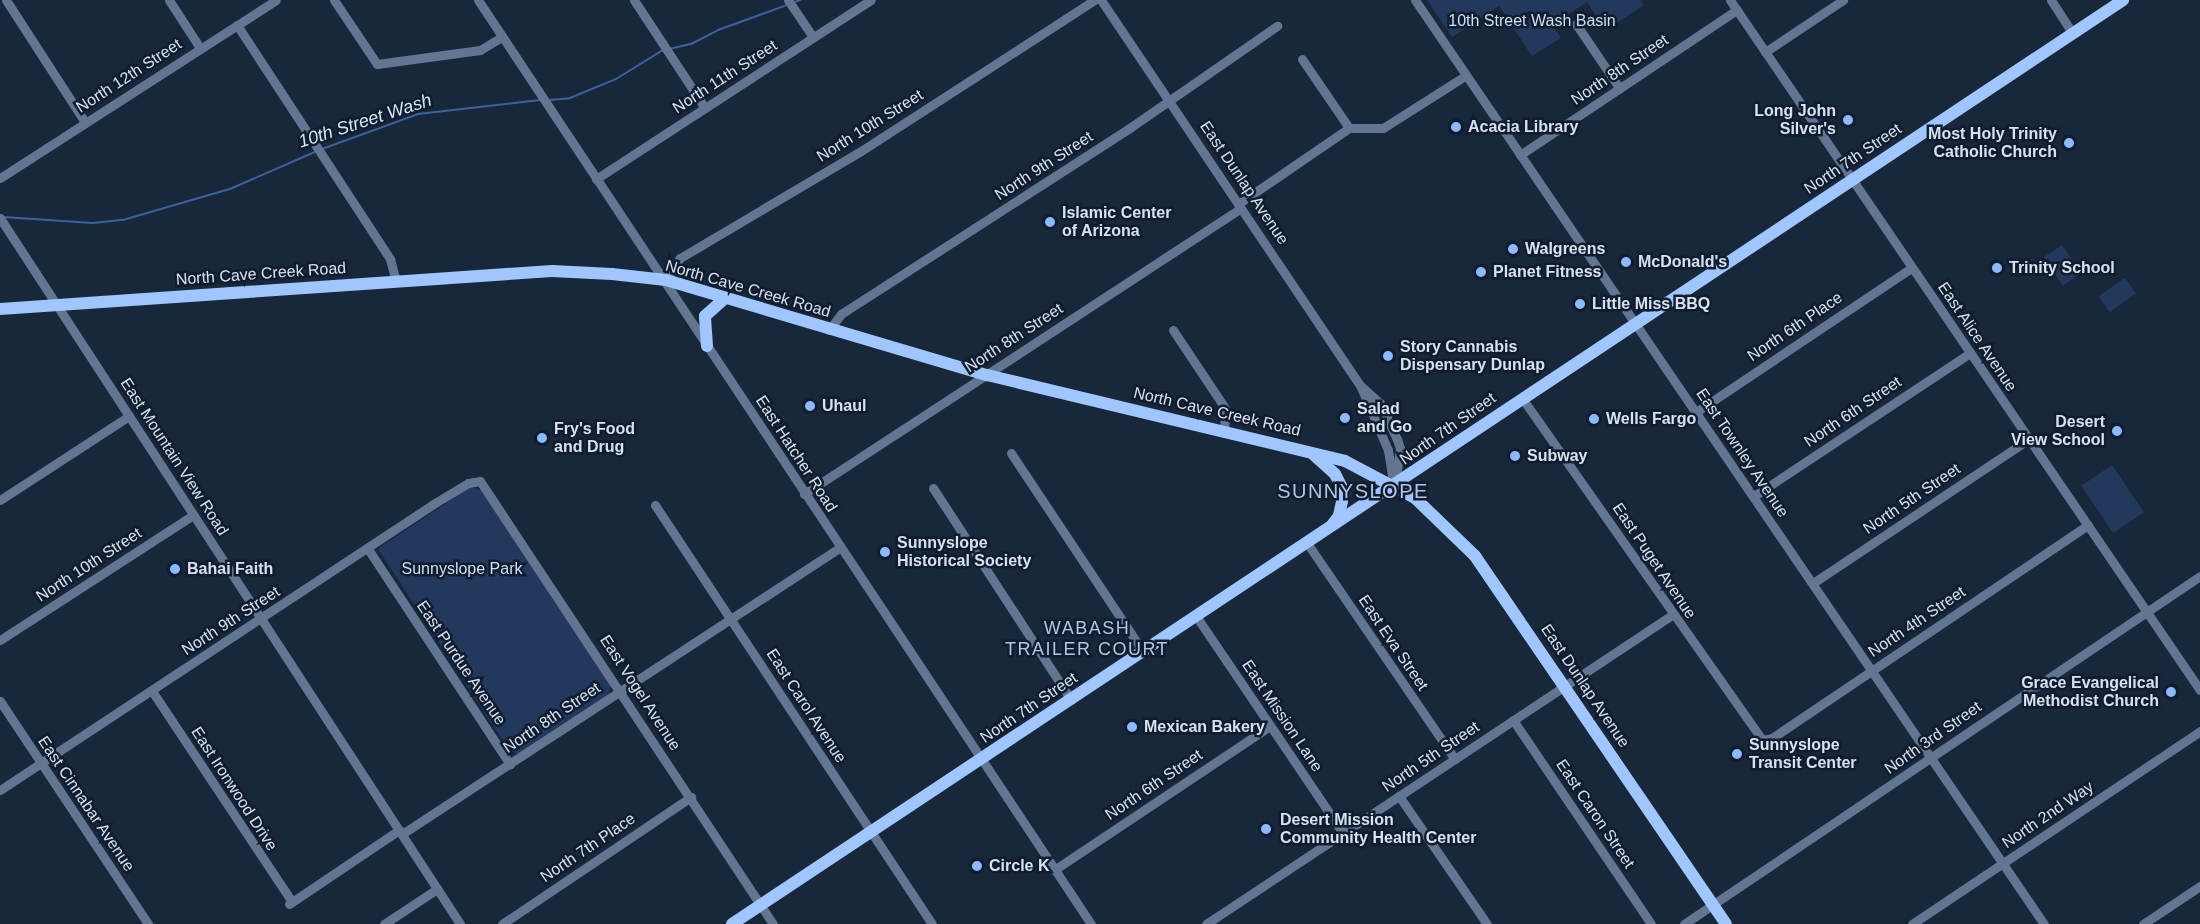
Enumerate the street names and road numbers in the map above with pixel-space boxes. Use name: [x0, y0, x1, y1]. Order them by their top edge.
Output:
street label: North 8th Street: [1568, 30, 1672, 110]
street label: North 12th Street: [73, 35, 185, 117]
street label: North 11th Street: [669, 36, 781, 118]
street label: North 10th Street: [813, 86, 927, 166]
street label: East Dunlap Avenue: [1195, 117, 1293, 249]
street label: North 7th Street: [1801, 119, 1905, 199]
street label: North 9th Street: [991, 127, 1097, 205]
street label: North Cave Creek Road: [663, 256, 833, 322]
street label: North Cave Creek Road: [175, 258, 347, 290]
street label: East Alice Avenue: [1933, 278, 2021, 396]
street label: North 6th Place: [1744, 288, 1846, 366]
street label: North 8th Street: [961, 299, 1067, 377]
street label: North 6th Street: [1801, 372, 1905, 452]
street label: East Mountain View Road: [116, 375, 232, 539]
street label: North Cave Creek Road: [1132, 383, 1302, 441]
street label: East Townley Avenue: [1691, 384, 1793, 522]
street label: North 7th Street: [1396, 389, 1500, 469]
street label: East Hatcher Road: [751, 392, 841, 516]
street label: North 5th Street: [1860, 459, 1964, 539]
street label: East Puget Avenue: [1608, 499, 1700, 623]
street label: North 10th Street: [33, 524, 145, 606]
street label: North 9th Street: [178, 582, 284, 660]
street label: North 4th Street: [1865, 582, 1969, 662]
street label: East Eva Street: [1354, 592, 1432, 694]
street label: East Purdue Avenue: [412, 597, 510, 729]
street label: East Dunlap Avenue: [1536, 620, 1634, 752]
street label: East Vogel Avenue: [595, 631, 685, 755]
street label: East Carol Avenue: [762, 645, 850, 767]
street label: East Mission Lane: [1237, 656, 1327, 776]
street label: North 7th Street: [977, 668, 1081, 748]
street label: North 8th Street: [500, 678, 604, 758]
street label: North 3rd Street: [1881, 697, 1985, 779]
street label: North 5th Street: [1379, 717, 1483, 797]
street label: East Ironwood Drive: [187, 723, 281, 855]
street label: East Cinnabar Avenue: [33, 732, 139, 876]
street label: North 6th Street: [1102, 745, 1206, 825]
street label: East Caron Street: [1551, 756, 1639, 872]
street label: North 2nd Way: [1999, 777, 2097, 853]
street label: North 7th Place: [537, 809, 639, 887]

